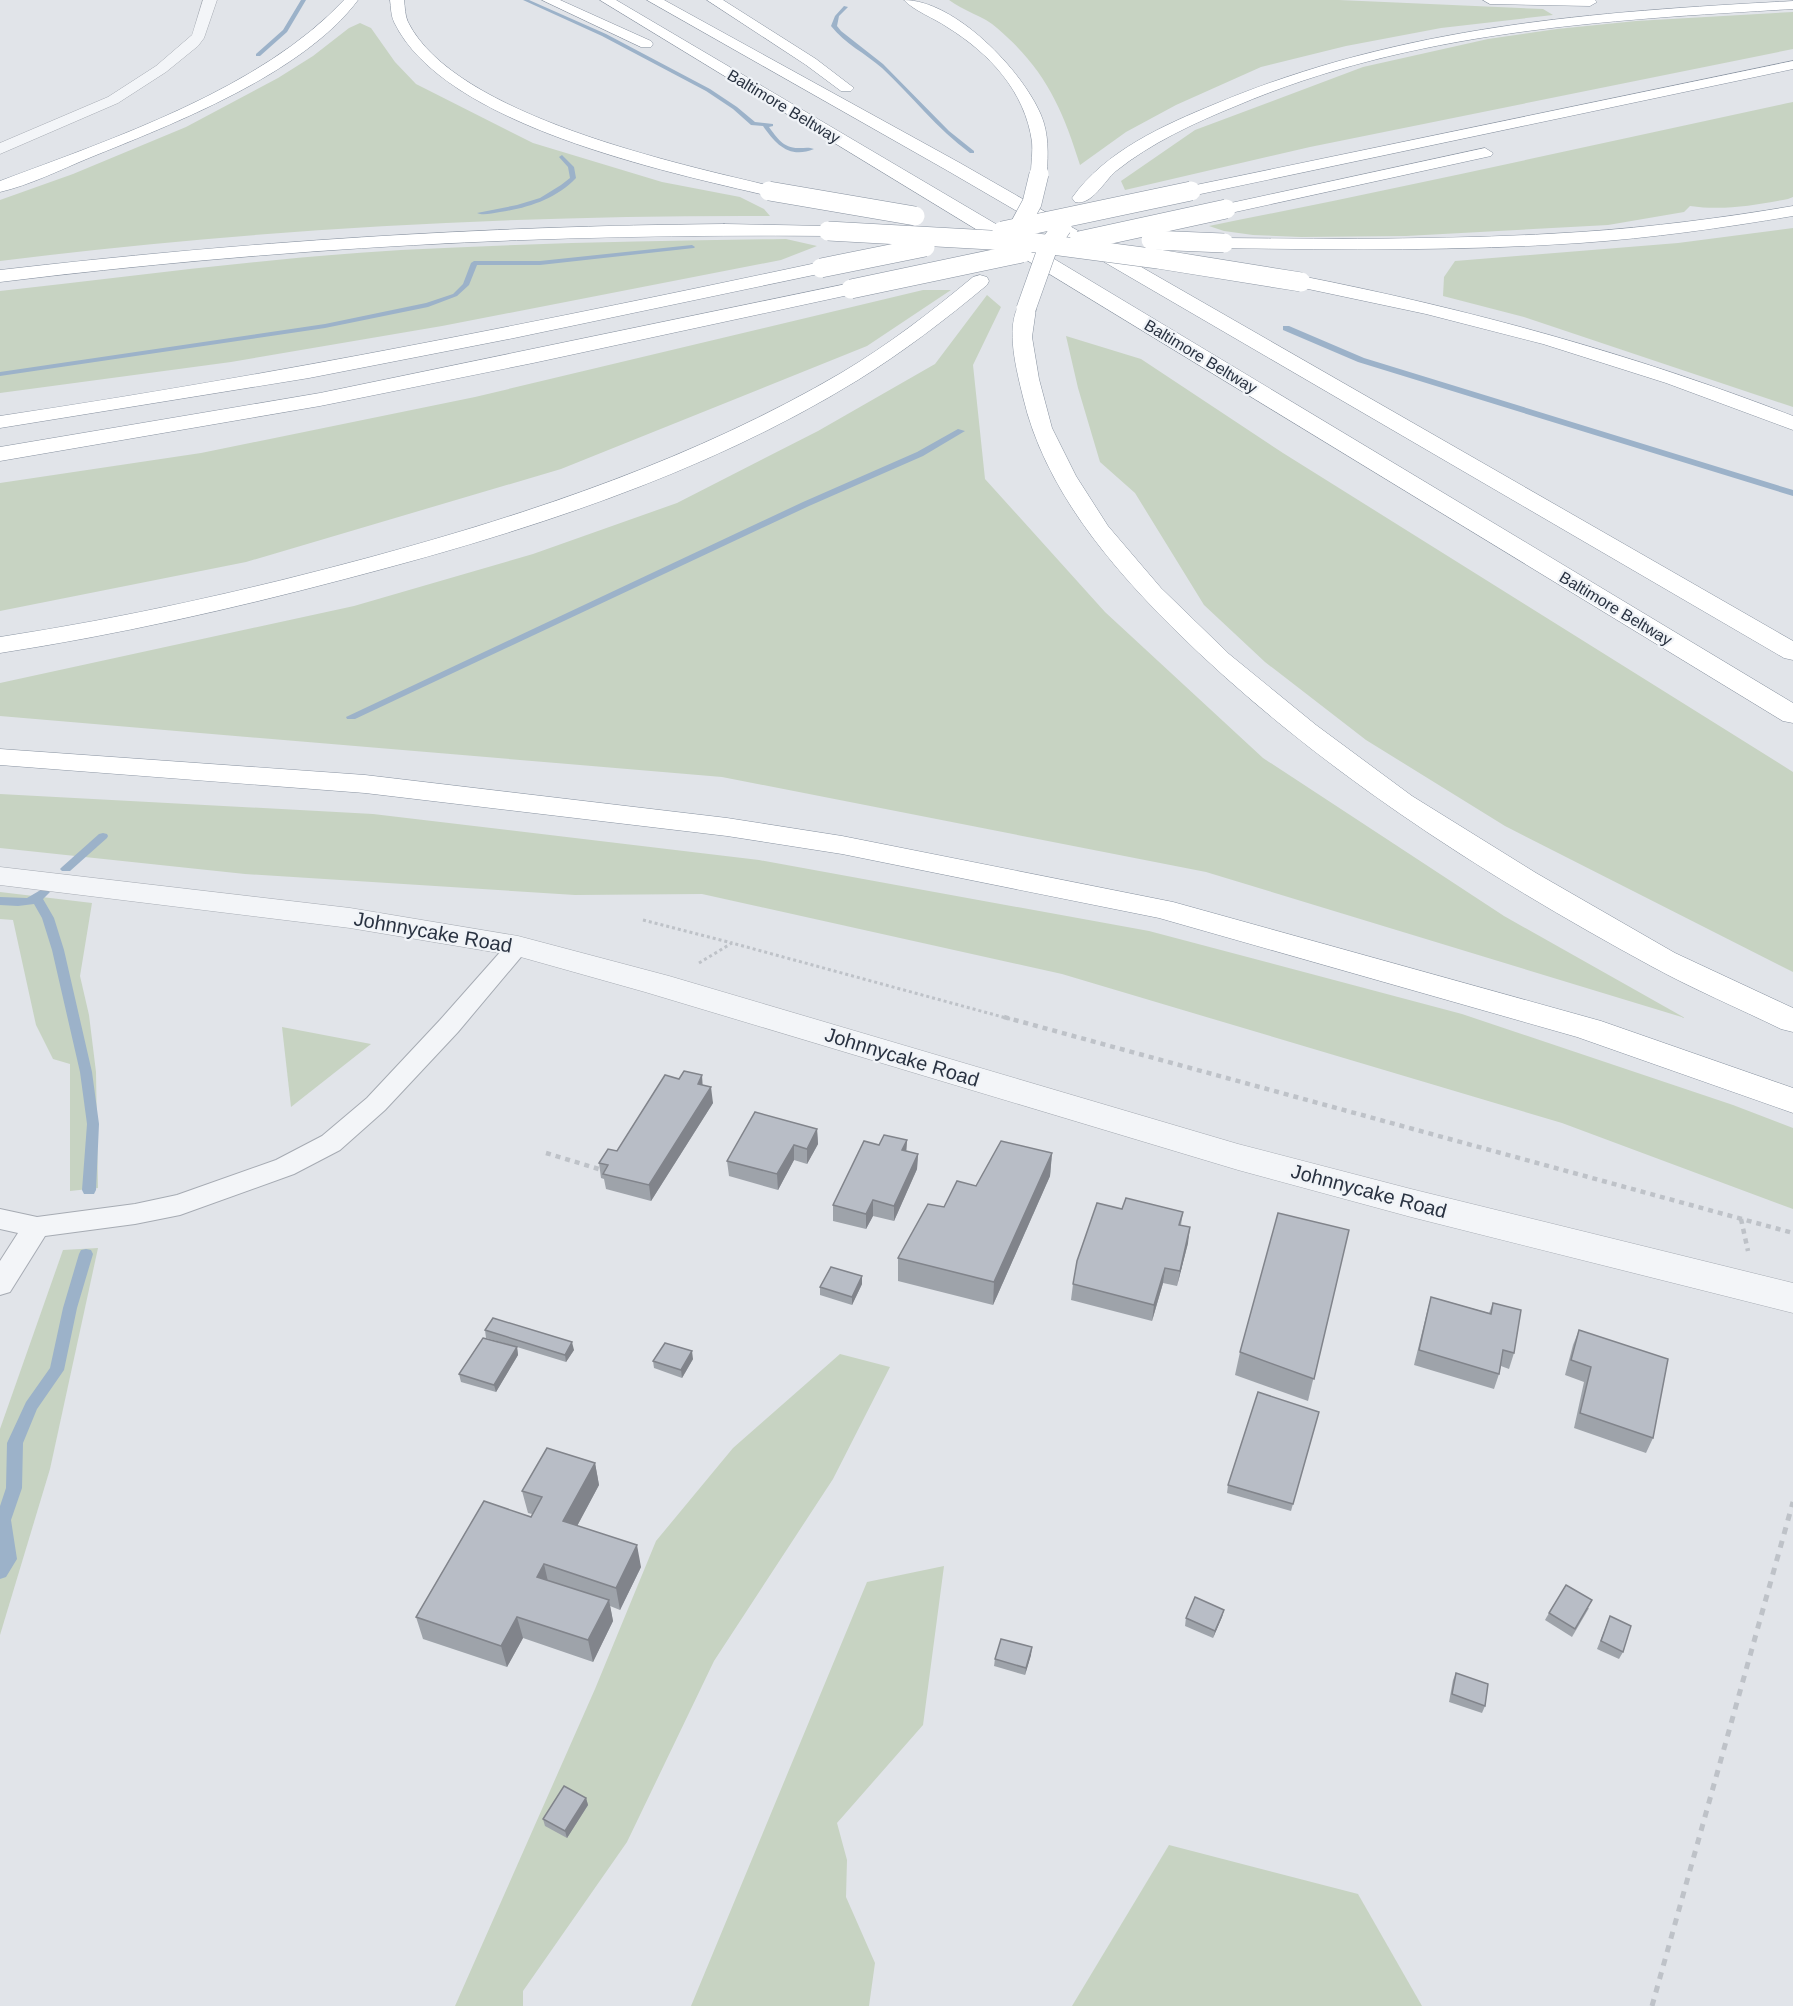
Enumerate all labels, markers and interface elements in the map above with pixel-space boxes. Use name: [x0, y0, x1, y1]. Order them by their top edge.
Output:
street label: Baltimore Beltway: [724, 66, 843, 147]
street label: Baltimore Beltway: [1141, 316, 1260, 397]
street label: Baltimore Beltway: [1556, 568, 1675, 649]
street label: Johnnycake Road: [352, 907, 514, 957]
street label: Johnnycake Road: [822, 1023, 982, 1091]
street label: Johnnycake Road: [1289, 1160, 1449, 1222]

